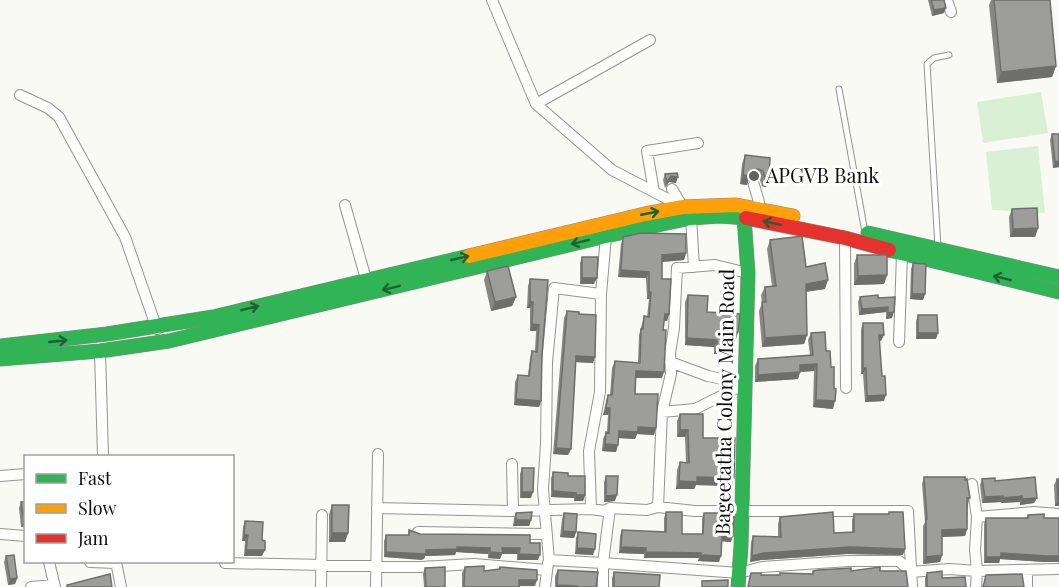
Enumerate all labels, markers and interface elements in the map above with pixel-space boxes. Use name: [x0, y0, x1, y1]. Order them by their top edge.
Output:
place label: APGVB Bank: [765, 161, 879, 188]
marker: APGVB Bank: [747, 169, 761, 183]
one-way arrow: [640, 207, 659, 218]
one-way arrow: [763, 217, 782, 228]
one-way arrow: [571, 236, 590, 248]
one-way arrow: [450, 252, 470, 263]
street label: Bageetatha Colony Main Road: [708, 268, 739, 535]
one-way arrow: [993, 272, 1012, 284]
one-way arrow: [382, 283, 401, 295]
one-way arrow: [240, 301, 259, 313]
one-way arrow: [48, 335, 68, 346]
legend: [24, 455, 234, 563]
text: Fast: [78, 466, 112, 490]
text: Slow: [78, 496, 116, 520]
text: Jam: [77, 526, 108, 550]

